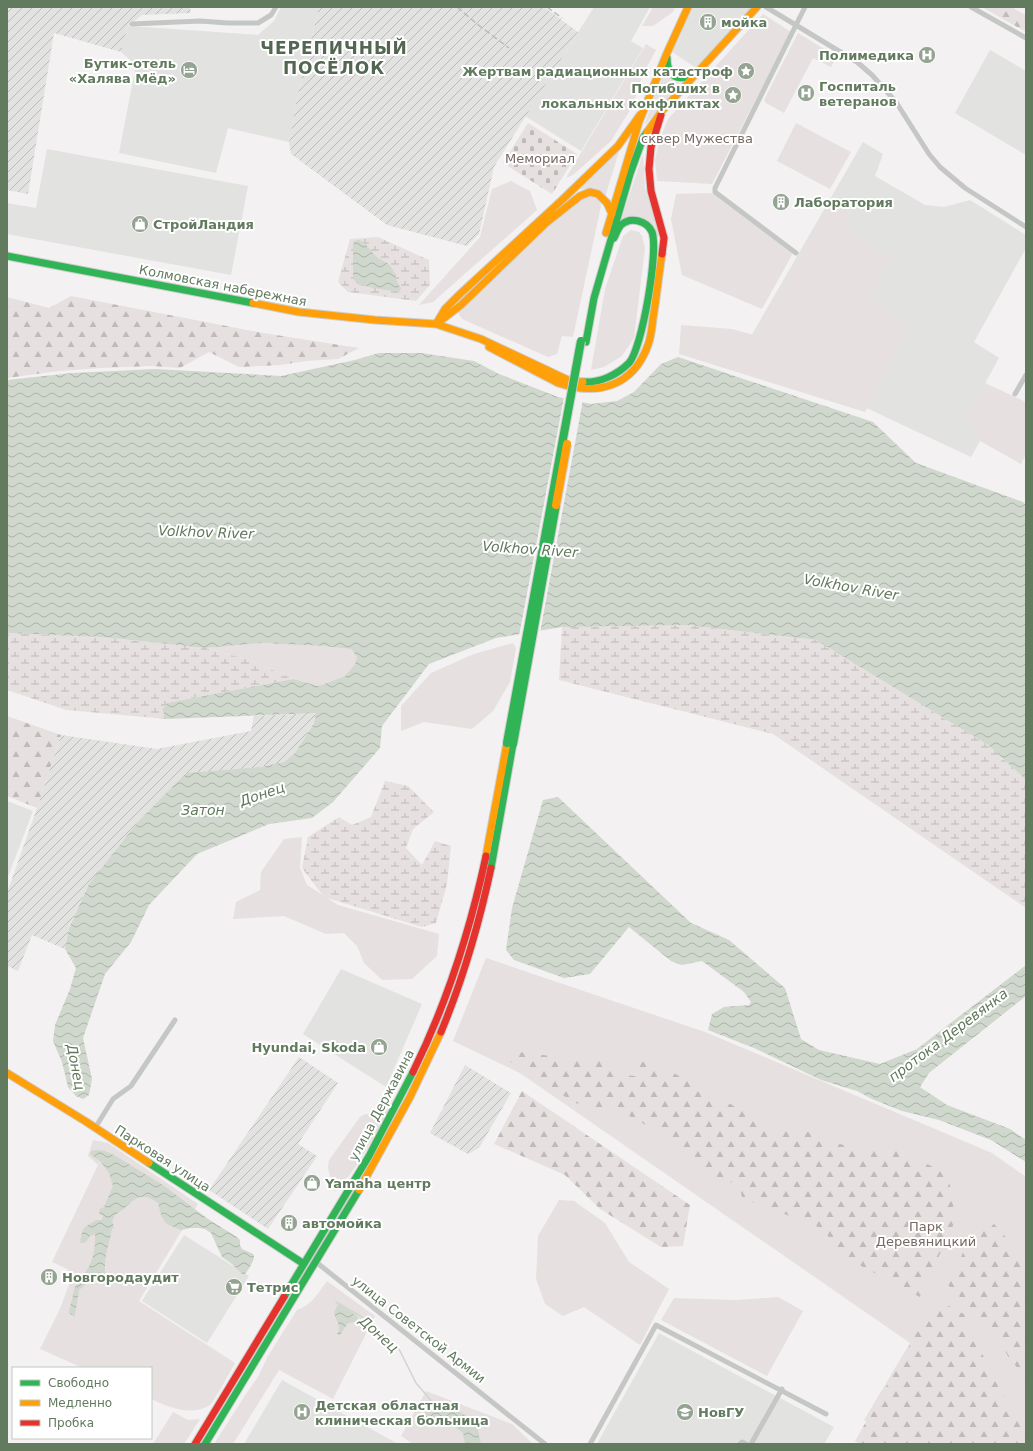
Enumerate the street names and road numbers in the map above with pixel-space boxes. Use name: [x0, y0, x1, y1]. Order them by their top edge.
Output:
street label: Колмовская набережная: [138, 262, 308, 309]
street label: улица Державина: [346, 1047, 417, 1164]
street label: Парковая улица: [112, 1122, 213, 1195]
street label: улица Советской Армии: [349, 1273, 488, 1386]

